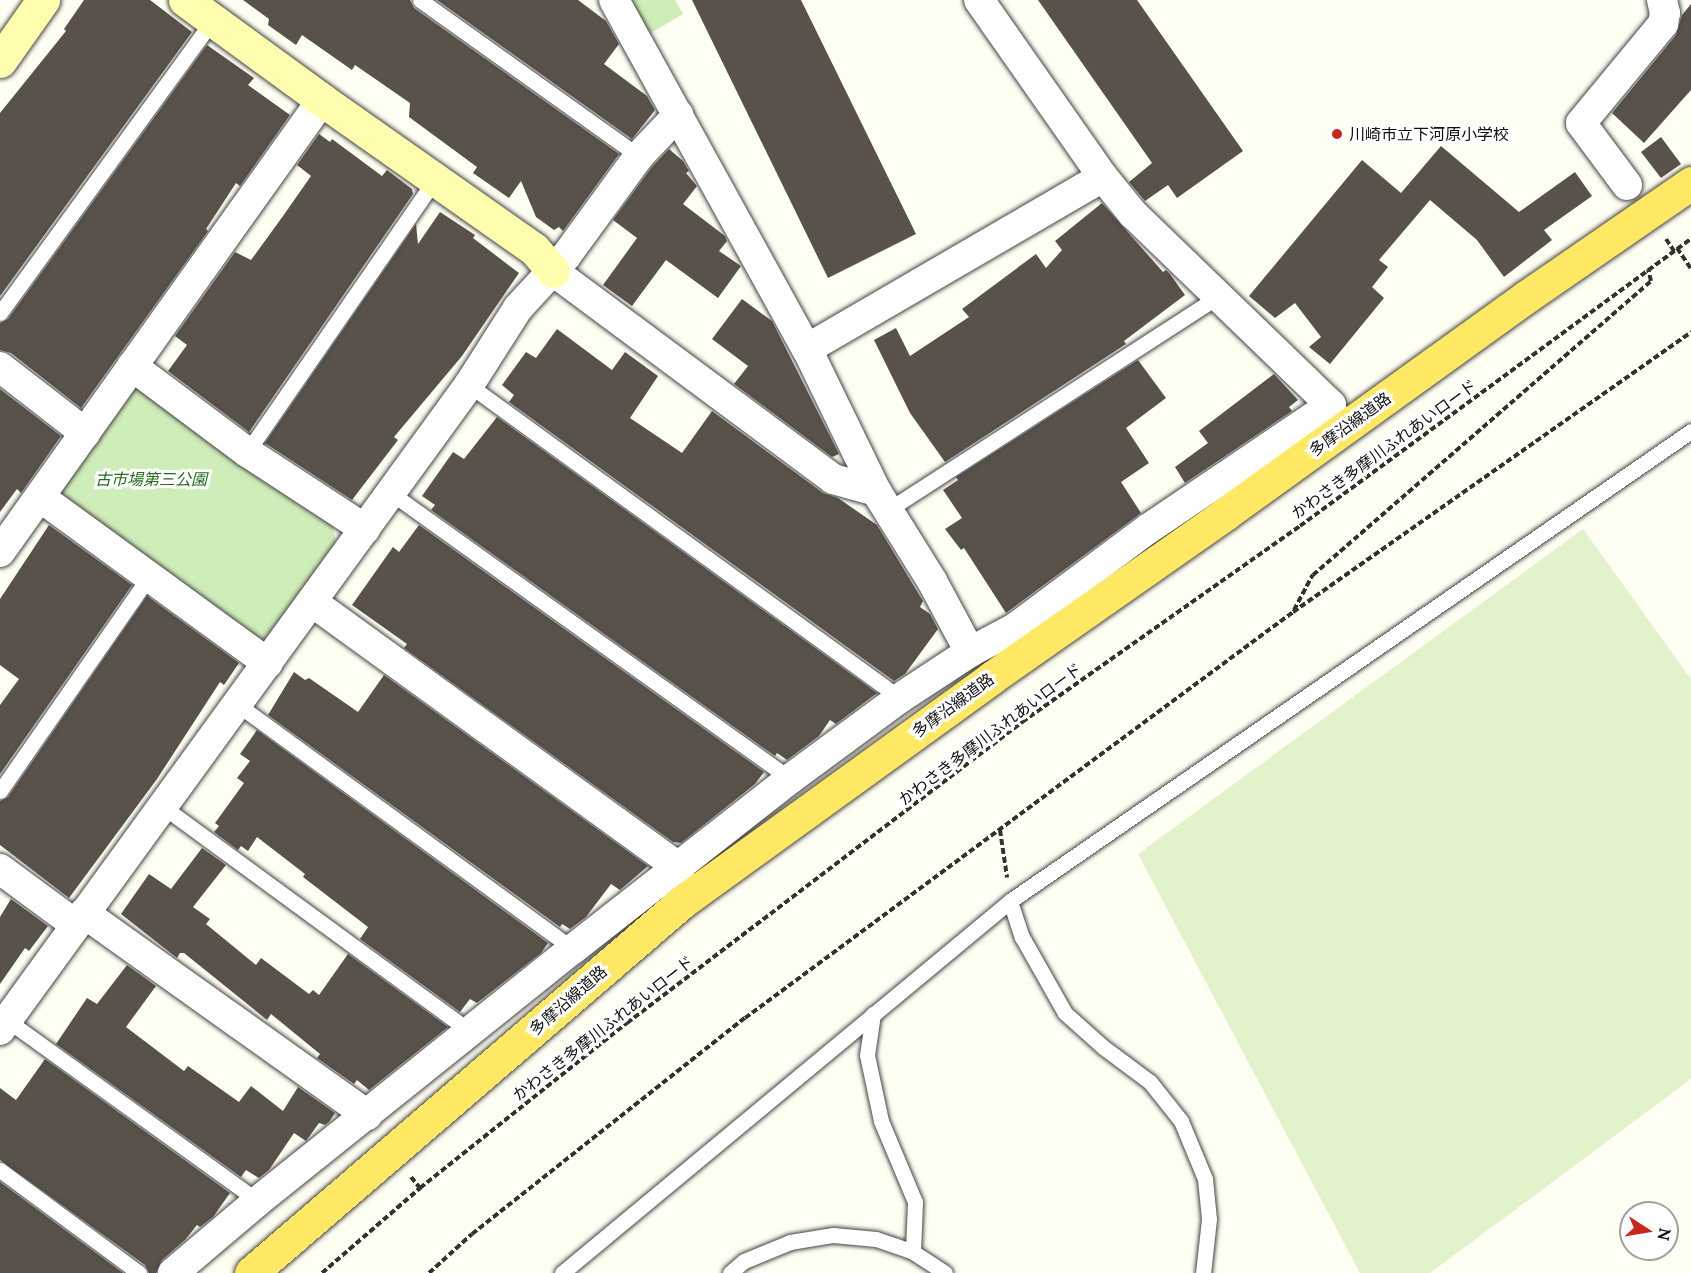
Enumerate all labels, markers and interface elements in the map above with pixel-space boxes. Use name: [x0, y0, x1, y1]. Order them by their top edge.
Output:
place label: 川崎市立下河原小学校: [1349, 124, 1509, 144]
marker: 川崎市立下河原小学校: [1330, 127, 1344, 141]
street label: かわさき多摩川ふれあいロード: [1288, 375, 1480, 523]
street label: 多摩沿線道路: [1306, 388, 1394, 460]
park label: 古市場第三公園: [95, 469, 207, 489]
street label: かわさき多摩川ふれあいロード: [895, 659, 1085, 809]
street label: 多摩沿線道路: [909, 669, 997, 741]
street label: かわさき多摩川ふれあいロード: [509, 951, 697, 1105]
street label: 多摩沿線道路: [525, 961, 611, 1039]
north arrow: [1619, 1201, 1679, 1261]
text: N: [1654, 1226, 1676, 1242]

